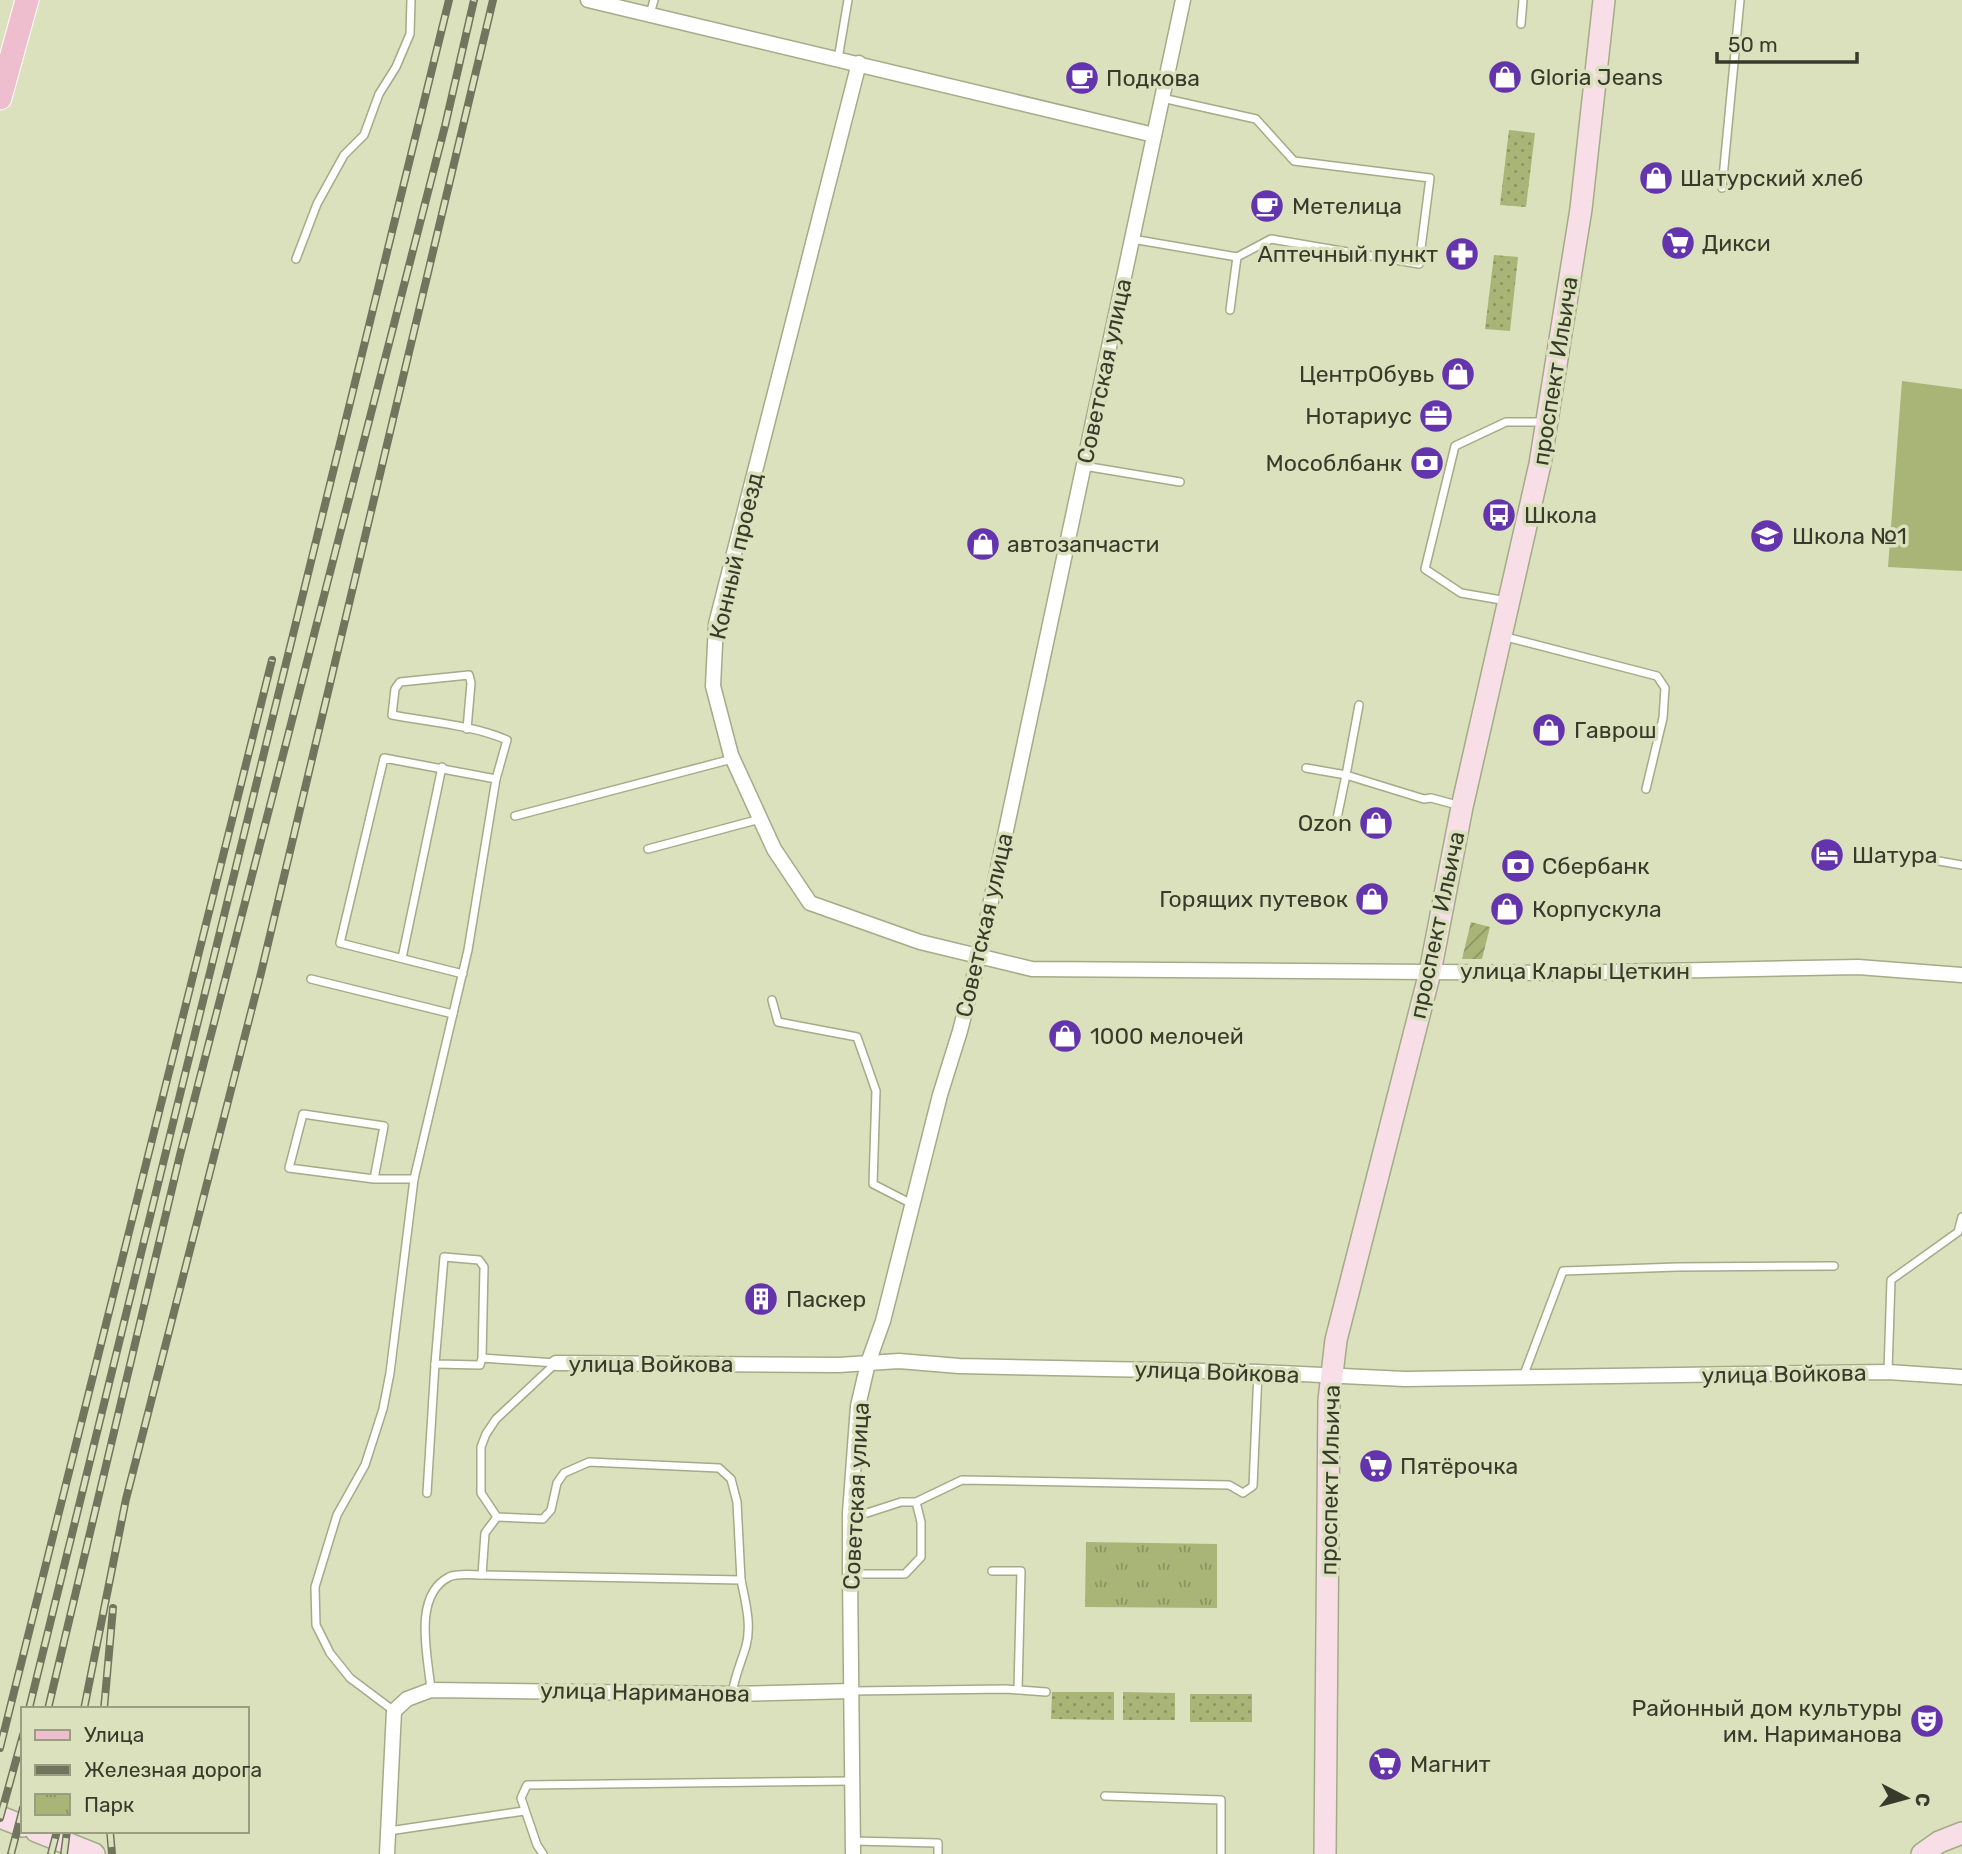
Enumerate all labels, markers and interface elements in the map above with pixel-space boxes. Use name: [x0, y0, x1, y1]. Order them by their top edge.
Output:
scale bar: [1717, 21, 1857, 65]
text: 50 m: [1728, 32, 1778, 57]
shop icon: Gloria Jeans: [1486, 58, 1524, 96]
cafe icon: Подкова: [1063, 59, 1101, 97]
place label: Gloria Jeans: [1530, 63, 1663, 91]
place label: Подкова: [1106, 64, 1200, 92]
shop icon: Шатурский хлеб: [1637, 159, 1675, 197]
place label: Шатурский хлеб: [1680, 164, 1863, 192]
cafe icon: Метелица: [1248, 187, 1286, 225]
place label: Метелица: [1292, 192, 1402, 220]
supermarket icon: Дикси: [1659, 224, 1697, 262]
place label: Дикси: [1702, 229, 1771, 257]
pharmacy icon: Аптечный пункт: [1443, 235, 1481, 273]
place label: Аптечный пункт: [1257, 240, 1438, 268]
street label: проспект Ильича: [1526, 275, 1584, 467]
street label: Советская улица: [1071, 276, 1137, 466]
shop icon: ЦентрОбувь: [1439, 355, 1477, 393]
place label: ЦентрОбувь: [1299, 360, 1434, 388]
office icon: Нотариус: [1417, 397, 1455, 435]
place label: Нотариус: [1305, 402, 1412, 430]
bank icon: Мособлбанк: [1408, 444, 1446, 482]
place label: Мособлбанк: [1266, 449, 1402, 477]
street label: Конный проезд: [703, 470, 769, 642]
bus stop icon: Школа: [1480, 496, 1518, 534]
place label: Школа: [1524, 501, 1597, 529]
school or university icon: Школа №1: [1748, 517, 1786, 555]
place label: Школа №1: [1792, 522, 1907, 550]
shop icon: автозапчасти: [964, 525, 1002, 563]
place label: автозапчасти: [1007, 530, 1160, 558]
shop icon: Гаврош: [1530, 711, 1568, 749]
place label: Гаврош: [1574, 716, 1657, 744]
shop icon: Ozon: [1357, 804, 1395, 842]
place label: Ozon: [1298, 809, 1352, 837]
street label: проспект Ильича: [1403, 829, 1471, 1021]
street label: Советская улица: [949, 830, 1019, 1020]
hotel icon: Шатура: [1808, 836, 1846, 874]
place label: Шатура: [1852, 841, 1938, 869]
bank icon: Сбербанк: [1499, 847, 1537, 885]
place label: Сбербанк: [1542, 852, 1650, 880]
shop icon: Горящих путевок: [1353, 880, 1391, 918]
place label: Горящих путевок: [1159, 885, 1348, 913]
shop icon: Корпускула: [1488, 890, 1526, 928]
place label: Корпускула: [1532, 895, 1662, 923]
street label: улица Клары Цеткин: [1460, 957, 1690, 985]
shop icon: 1000 мелочей: [1046, 1017, 1084, 1055]
place label: 1000 мелочей: [1090, 1022, 1244, 1050]
building icon: Паскер: [742, 1280, 780, 1318]
place label: Паскер: [786, 1285, 866, 1313]
street label: улица Войкова: [569, 1350, 733, 1378]
street label: улица Войкова: [1134, 1355, 1300, 1389]
street label: улица Войкова: [1701, 1359, 1867, 1389]
street label: проспект Ильича: [1314, 1384, 1346, 1576]
street label: Советская улица: [837, 1401, 875, 1591]
supermarket icon: Пятёрочка: [1357, 1447, 1395, 1485]
place label: Пятёрочка: [1400, 1452, 1518, 1480]
street label: улица Нариманова: [540, 1676, 750, 1708]
place label: Районный дом культуры им. Нариманова: [1632, 1694, 1902, 1748]
theatre icon: Районный дом культуры им. Нариманова: [1908, 1702, 1946, 1740]
legend: [21, 1707, 248, 1833]
text: Улица: [84, 1722, 144, 1747]
supermarket icon: Магнит: [1366, 1745, 1404, 1783]
place label: Магнит: [1410, 1750, 1491, 1778]
text: Железная дорога: [84, 1757, 262, 1782]
north arrow: [1871, 1763, 1941, 1833]
text: Парк: [84, 1792, 134, 1817]
text: С: [1910, 1792, 1935, 1808]

